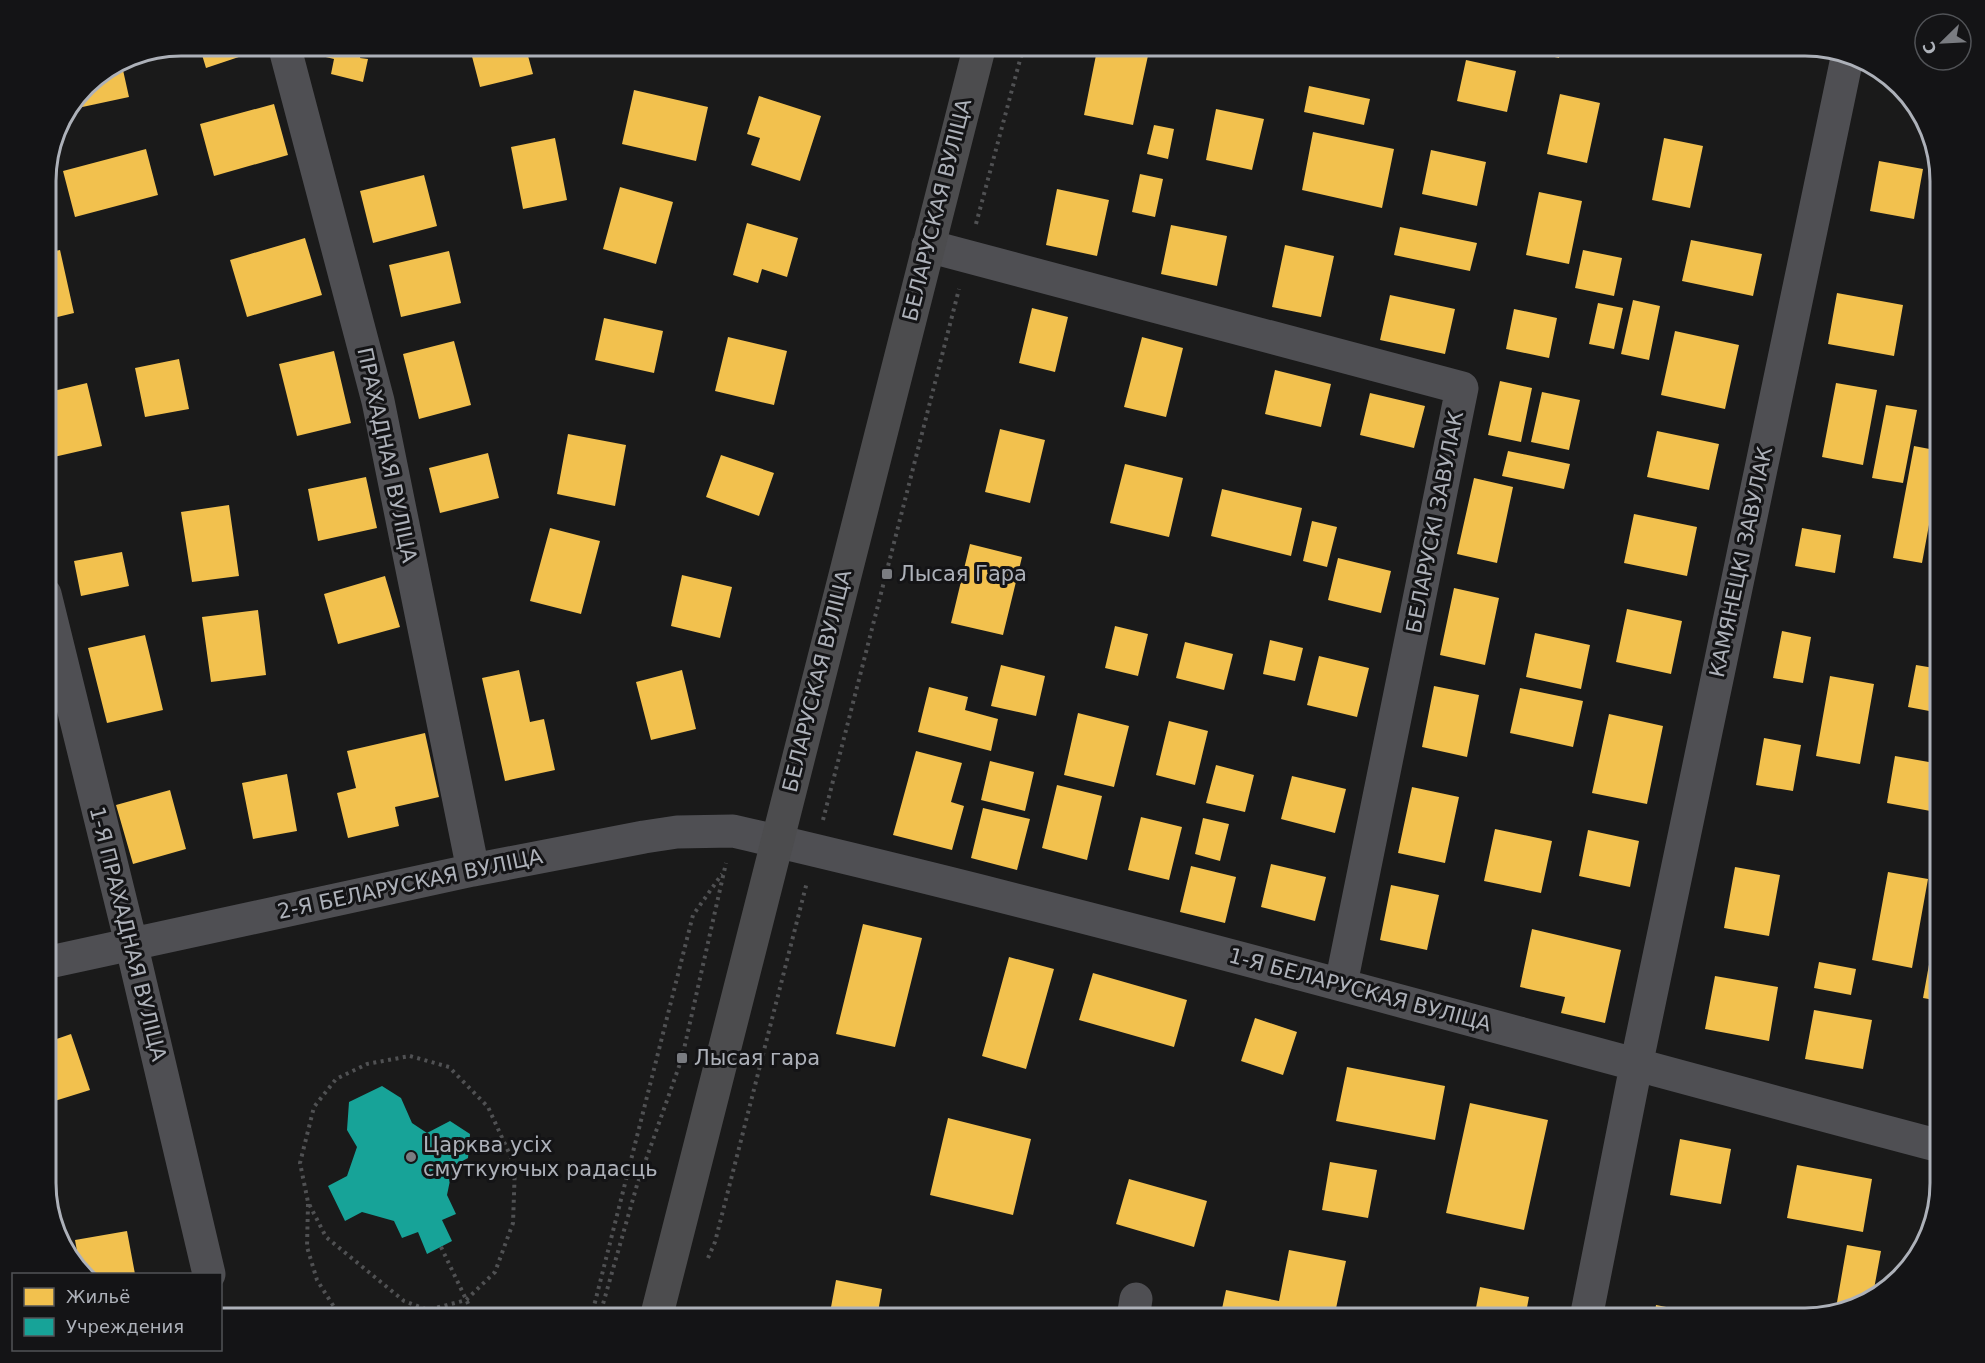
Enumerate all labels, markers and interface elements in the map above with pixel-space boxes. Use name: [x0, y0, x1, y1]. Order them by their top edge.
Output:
north arrow: [1913, 12, 1973, 72]
text: С: [1919, 39, 1941, 57]
street label: БЕЛАРУСКАЯ ВУЛІЦА: [898, 96, 976, 324]
street label: ПРАХАДНАЯ ВУЛІЦА: [352, 345, 422, 565]
street label: БЕЛАРУСКІ ЗАВУЛАК: [1402, 409, 1468, 635]
street label: КАМЯНЕЦКІ ЗАВУЛАК: [1705, 444, 1777, 680]
place label: Лысая Гара: [899, 562, 1027, 586]
street label: БЕЛАРУСКАЯ ВУЛІЦА: [778, 567, 856, 795]
marker: Лысая Гара: [880, 567, 894, 581]
street label: 1-Я ПРАХАДНАЯ ВУЛІЦА: [85, 804, 171, 1064]
street label: 2-Я БЕЛАРУСКАЯ ВУЛІЦА: [275, 844, 545, 924]
street label: 1-Я БЕЛАРУСКАЯ ВУЛІЦА: [1226, 943, 1494, 1037]
place label: Лысая гара: [694, 1046, 820, 1070]
marker: Лысая гара: [675, 1051, 689, 1065]
place label: Царква усіх смуткуючых радасць: [423, 1133, 658, 1181]
marker: Царква усіх смуткуючых радасць: [404, 1150, 418, 1164]
legend: [12, 1273, 222, 1351]
text: Жильё: [66, 1286, 130, 1307]
text: Учреждения: [66, 1316, 184, 1337]

